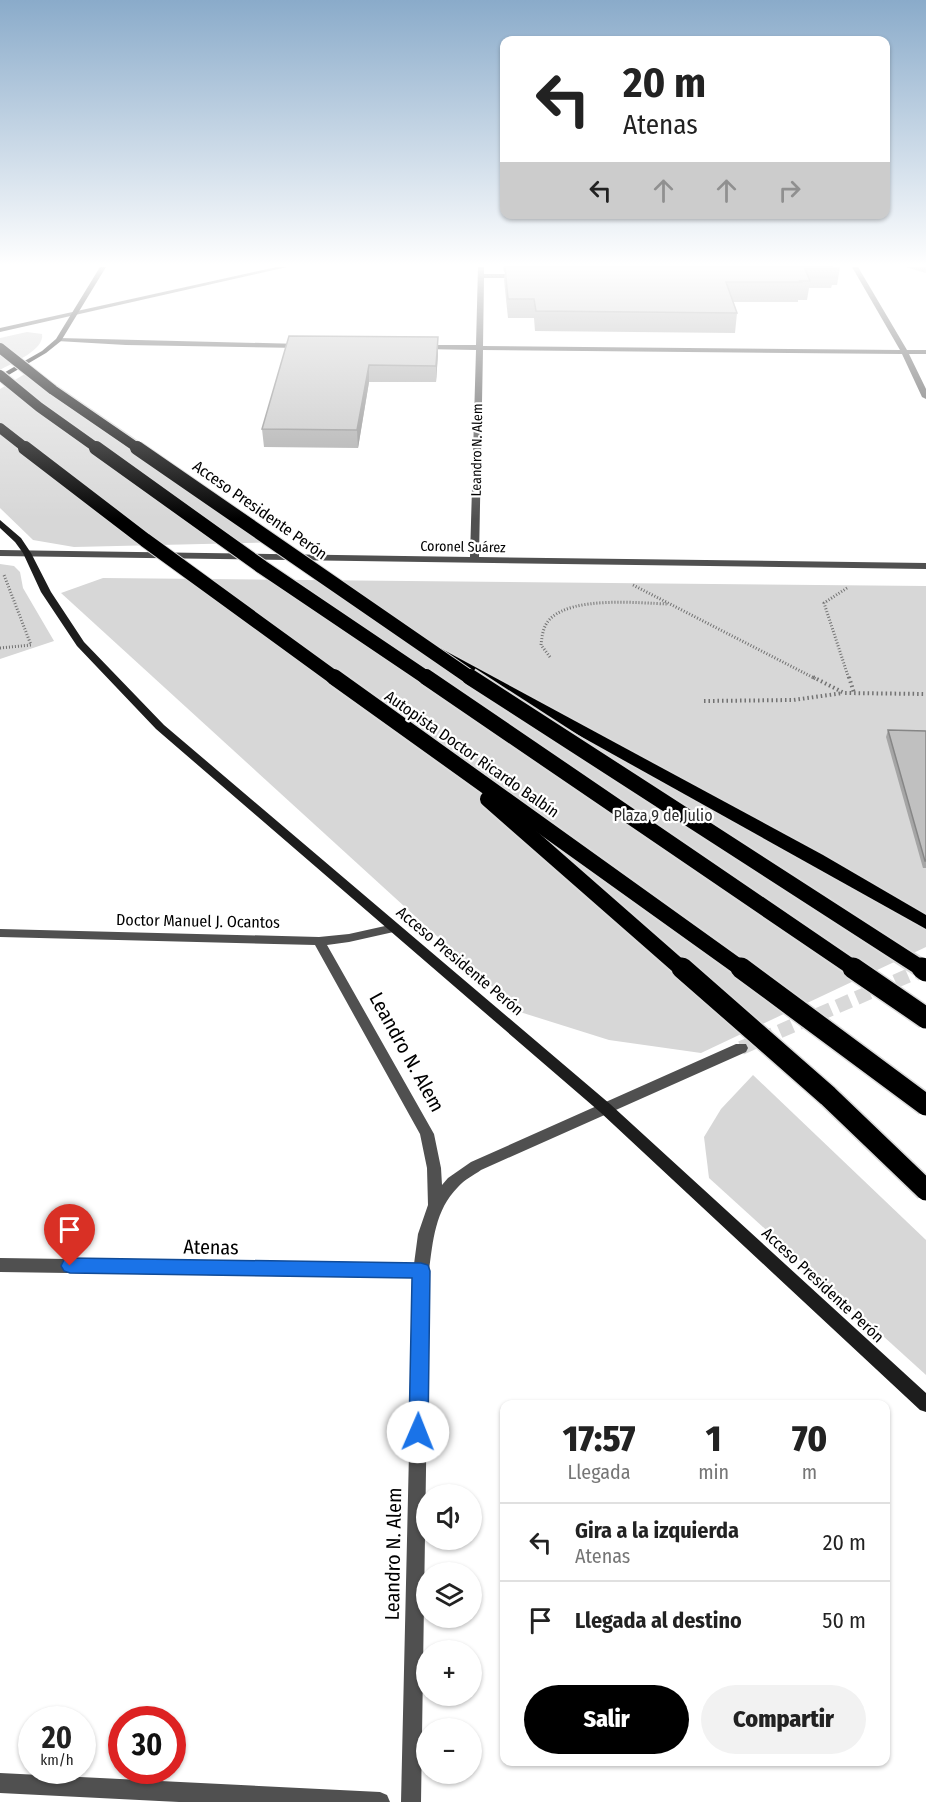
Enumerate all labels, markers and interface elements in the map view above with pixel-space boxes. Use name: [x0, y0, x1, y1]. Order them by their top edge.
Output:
text: 20 m: [623, 58, 706, 108]
icon: left: [524, 60, 602, 138]
text: Atenas: [623, 109, 698, 141]
icon: left: [584, 174, 617, 207]
icon: ahead: [647, 174, 680, 207]
icon: ahead: [710, 174, 743, 207]
icon: right: [773, 174, 806, 207]
street label: Leandro N. Alem: [468, 403, 486, 497]
street label: Acceso Presidente Perón: [189, 456, 331, 564]
street label: Coronel Suárez: [420, 538, 506, 556]
street label: Autopista Doctor Ricardo Balbín: [381, 686, 563, 822]
park label: Plaza 9 de Julio: [613, 806, 713, 825]
street label: Acceso Presidente Perón: [393, 902, 527, 1020]
street label: Doctor Manuel J. Ocantos: [116, 910, 280, 932]
street label: Leandro N. Alem: [364, 988, 450, 1116]
pin: [44, 1204, 95, 1266]
icon: arrive: [53, 1213, 86, 1246]
street label: Acceso Presidente Perón: [758, 1224, 888, 1346]
street label: Atenas: [183, 1235, 239, 1259]
position arrow: [386, 1400, 450, 1464]
text: 17:57: [563, 1417, 635, 1461]
text: 1: [706, 1417, 721, 1461]
text: 70: [792, 1417, 827, 1461]
text: Llegada: [568, 1460, 631, 1484]
text: min: [698, 1460, 729, 1484]
text: m: [802, 1460, 817, 1484]
map controls: [416, 1484, 482, 1784]
button: sound: [416, 1484, 482, 1550]
street label: Leandro N. Alem: [380, 1487, 406, 1621]
text: Gira a la izquierda: [575, 1517, 739, 1544]
icon: left: [524, 1526, 557, 1559]
text: 20 m: [823, 1529, 866, 1556]
text: Atenas: [575, 1544, 630, 1568]
button: layers: [416, 1562, 482, 1628]
icon: arrive: [524, 1604, 557, 1637]
text: Llegada al destino: [575, 1607, 742, 1634]
text: 50 m: [822, 1607, 866, 1634]
button: +: [416, 1640, 482, 1706]
button: Salir: [524, 1685, 689, 1754]
button: Compartir: [701, 1685, 866, 1754]
speed limit sign: 30: [108, 1706, 186, 1784]
button: −: [416, 1718, 482, 1784]
text: 20: [42, 1720, 72, 1756]
text: km/h: [40, 1751, 74, 1769]

